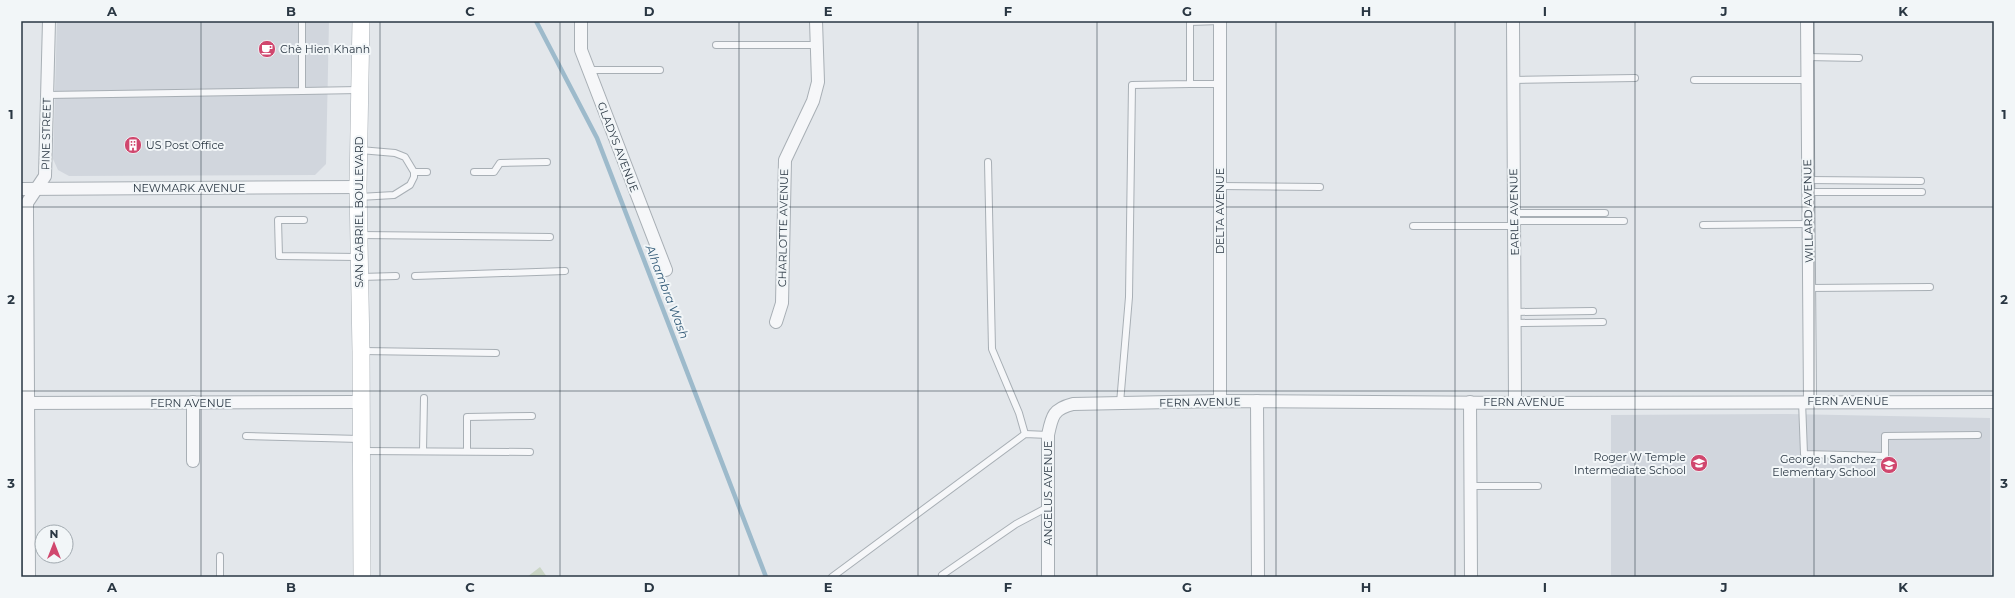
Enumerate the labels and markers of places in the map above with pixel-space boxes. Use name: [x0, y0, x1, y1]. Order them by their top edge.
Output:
cafe icon: Chè Hien Khanh: [257, 39, 277, 59]
place label: Chè Hien Khanh: [280, 42, 370, 56]
building icon: US Post Office: [123, 135, 143, 155]
place label: US Post Office: [146, 138, 224, 152]
place label: Roger W Temple Intermediate School: [1574, 450, 1686, 477]
place label: George I Sanchez Elementary School: [1772, 452, 1876, 479]
school or university icon: Roger W Temple Intermediate School: [1689, 453, 1709, 473]
school or university icon: George I Sanchez Elementary School: [1879, 455, 1899, 475]

